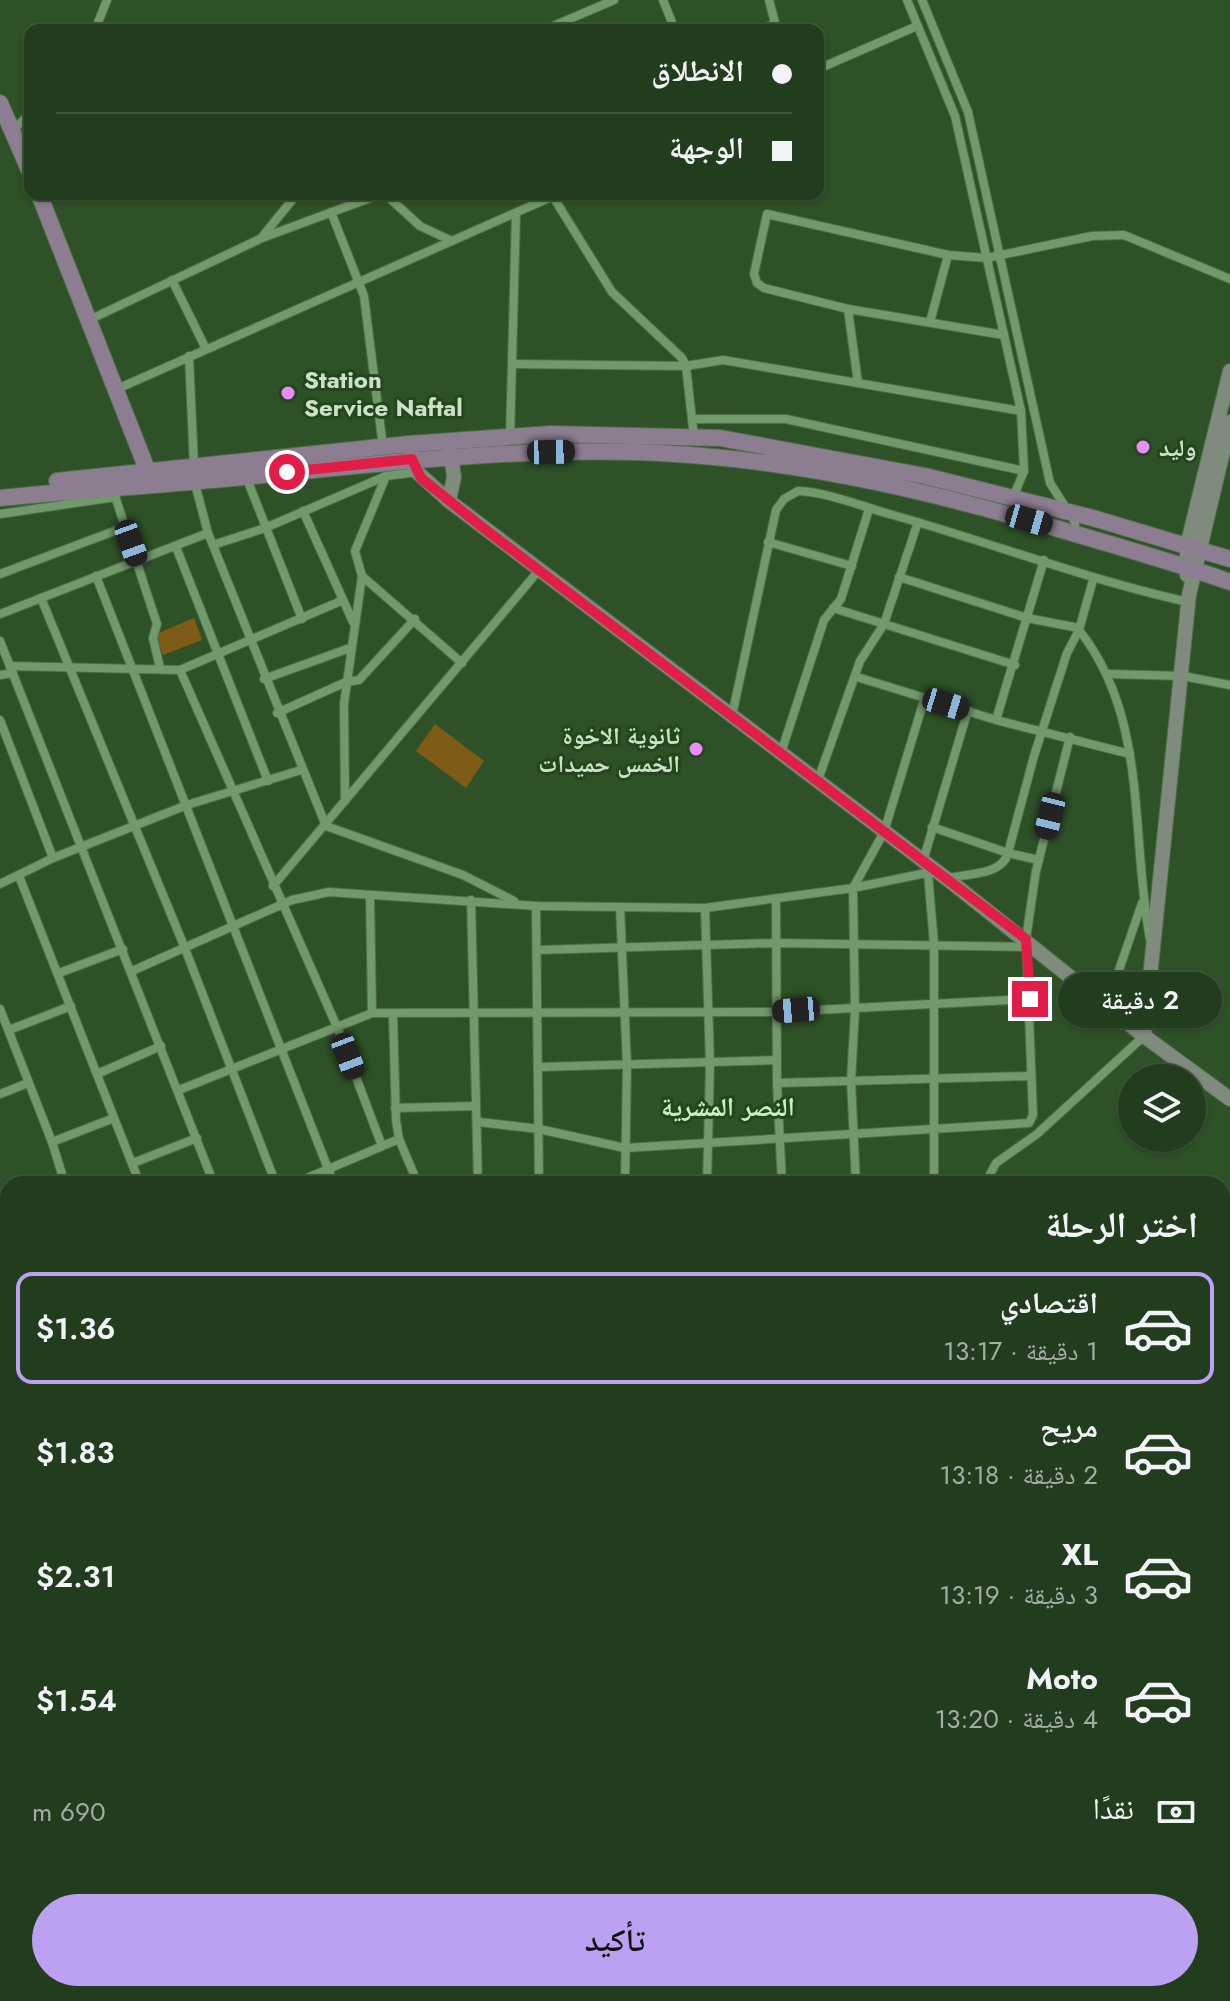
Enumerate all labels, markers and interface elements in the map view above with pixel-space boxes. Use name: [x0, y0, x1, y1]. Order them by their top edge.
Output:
text: الانطلاق: [651, 49, 744, 92]
text: الوجهة: [669, 126, 744, 169]
place label: Station Service Naftal: [304, 362, 463, 425]
marker: Station Service Naftal: [279, 384, 297, 402]
place label: وليد: [1159, 430, 1196, 465]
marker: وليد: [1134, 438, 1152, 456]
car: [527, 440, 575, 464]
route start: [269, 454, 305, 490]
car: [1003, 502, 1055, 538]
car: [112, 516, 150, 570]
car: [920, 686, 972, 722]
place label: ثانوية الاخوة الخمس حميدات: [538, 718, 681, 781]
marker: ثانوية الاخوة الخمس حميدات: [687, 740, 705, 758]
car: [1033, 790, 1067, 842]
callout: 2 دقيقة: [1058, 971, 1222, 1027]
route end: [1012, 981, 1048, 1017]
text: 2 دقيقة: [1101, 981, 1179, 1019]
car: [771, 996, 821, 1024]
car: [328, 1029, 368, 1083]
map controls: [1118, 1064, 1206, 1152]
button: layers: [1118, 1064, 1206, 1152]
district label: النصر المشرية: [661, 1088, 795, 1126]
text: اختر الرحلة: [1045, 1198, 1198, 1250]
text: اقتصادي: [1000, 1281, 1098, 1324]
icon: car: [1122, 1292, 1194, 1364]
text: $1.36: [36, 1307, 116, 1350]
text: 1 دقيقة · 13:17: [943, 1332, 1098, 1370]
text: مريح: [1040, 1405, 1098, 1448]
icon: car: [1122, 1416, 1194, 1488]
text: $1.83: [36, 1431, 114, 1474]
text: 2 دقيقة · 13:18: [940, 1456, 1098, 1494]
text: XL: [1062, 1533, 1098, 1576]
icon: car: [1122, 1540, 1194, 1612]
text: $2.31: [36, 1555, 115, 1598]
text: 3 دقيقة · 13:19: [939, 1576, 1098, 1614]
text: Moto: [1026, 1657, 1098, 1700]
icon: car: [1122, 1664, 1194, 1736]
text: $1.54: [36, 1679, 117, 1722]
text: 4 دقيقة · 13:20: [935, 1700, 1098, 1738]
text: نقدًا: [1093, 1787, 1134, 1830]
icon: cash: [1154, 1790, 1198, 1834]
text: 690 m: [32, 1793, 106, 1831]
button: تأكيد: [32, 1894, 1198, 1986]

